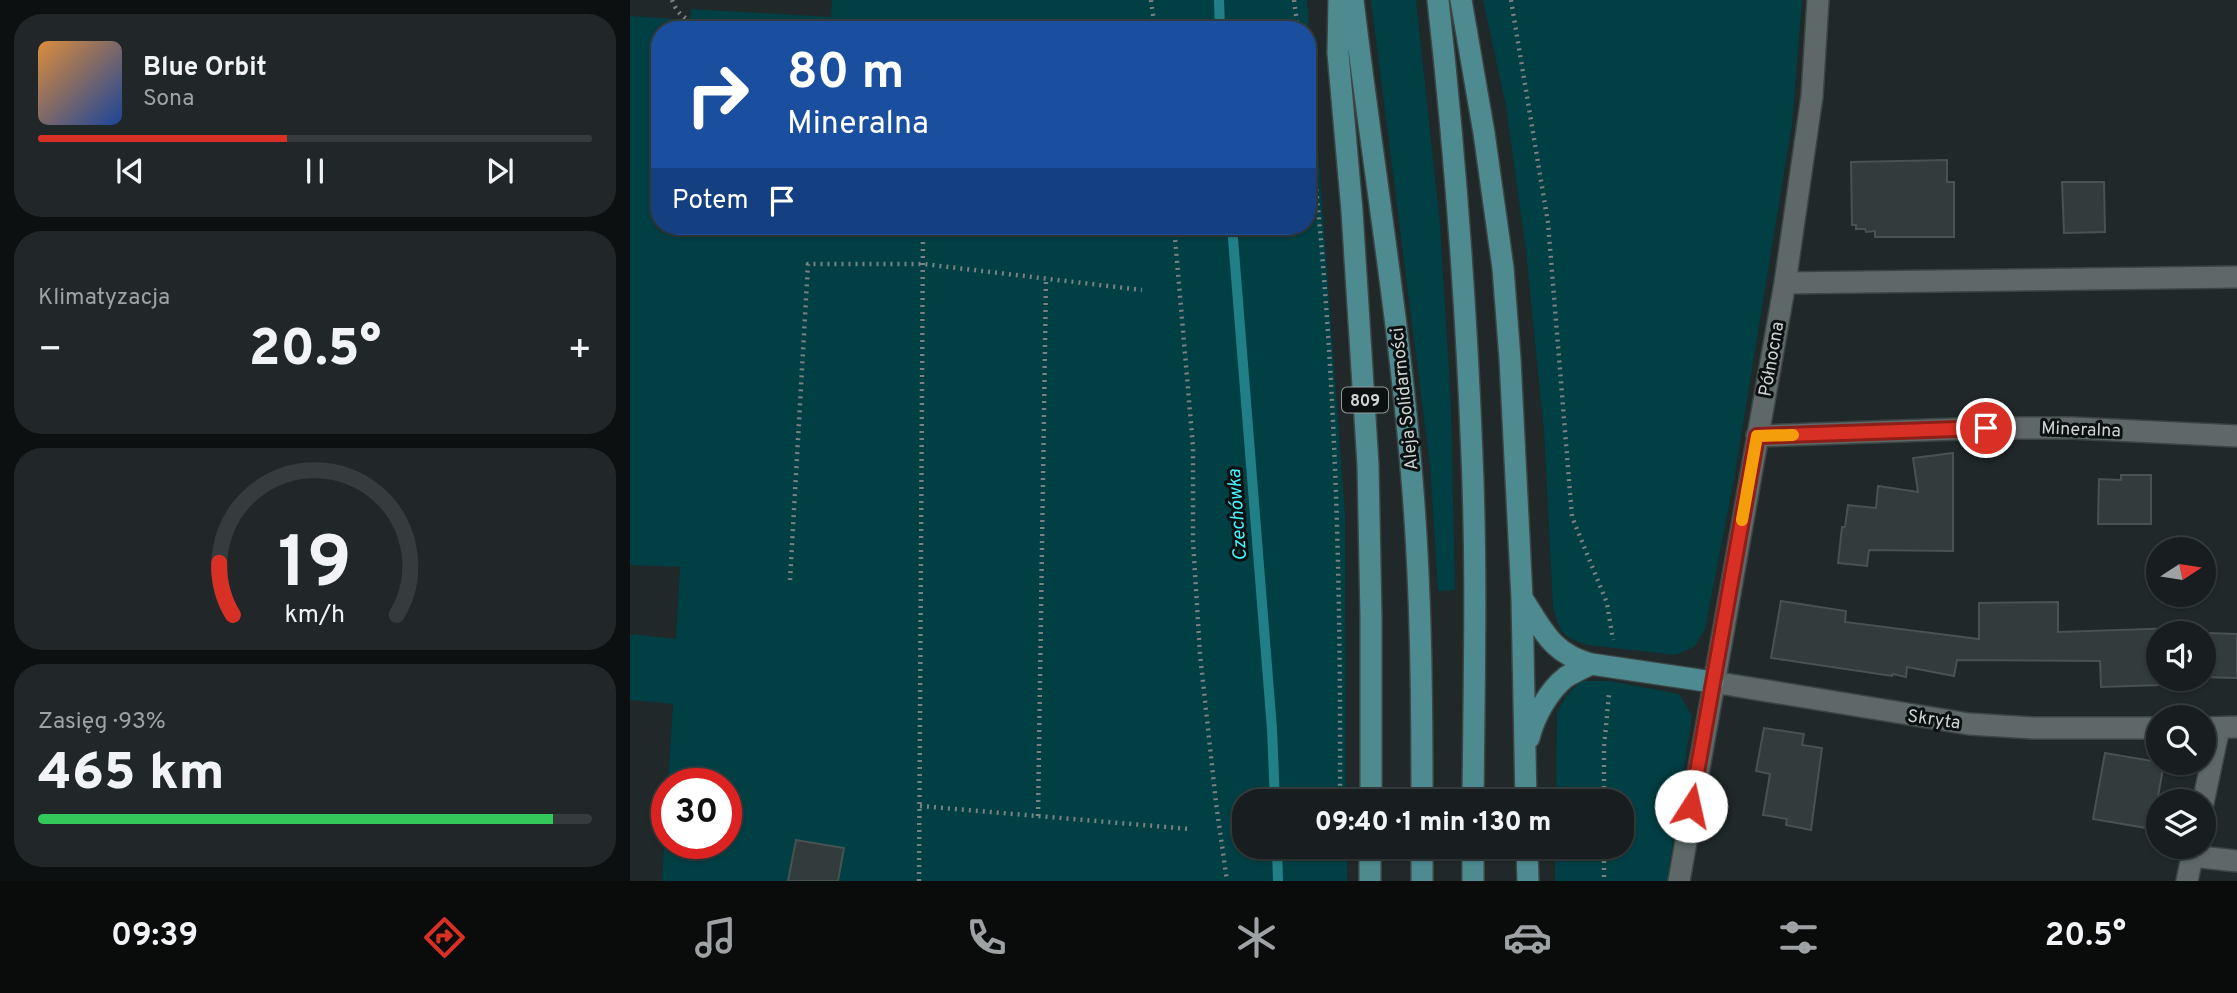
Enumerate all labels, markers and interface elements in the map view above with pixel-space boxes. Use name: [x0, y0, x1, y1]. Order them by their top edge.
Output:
text: 80 m: [787, 44, 904, 106]
icon: right: [672, 49, 763, 140]
text: Blue Orbit: [143, 52, 267, 85]
text: Sona: [143, 85, 194, 114]
text: Mineralna: [787, 105, 929, 145]
icon: previous: [111, 152, 149, 190]
icon: pause: [296, 152, 334, 190]
icon: next: [481, 152, 519, 190]
icon: arrive: [763, 182, 801, 220]
text: Potem: [672, 185, 749, 218]
text: Klimatyzacja: [38, 284, 170, 313]
text: 20.5°: [249, 318, 381, 384]
street label: Północna: [1755, 320, 1790, 399]
street label: Aleja Solidarności: [1387, 326, 1424, 472]
text: −: [38, 327, 63, 376]
text: +: [567, 327, 592, 376]
road number: 809: [1342, 388, 1388, 412]
pin: [1956, 398, 2016, 458]
icon: arrive: [1967, 409, 2005, 447]
street label: Mineralna: [2041, 418, 2121, 443]
water label: Czechówka: [1223, 468, 1253, 562]
text: 19: [278, 521, 352, 613]
north arrow: [2146, 537, 2216, 607]
map controls: [2146, 537, 2216, 859]
text: km/h: [285, 600, 345, 632]
button: sound: [2146, 621, 2216, 691]
street label: Skryta: [1906, 705, 1962, 736]
button: search: [2146, 705, 2216, 775]
text: Zasięg · 93%: [38, 708, 166, 737]
text: 465 km: [38, 742, 225, 808]
speed limit sign: 30: [651, 768, 742, 859]
position arrow: [1654, 769, 1728, 843]
button: layers: [2146, 789, 2216, 859]
text: 09:40 · 1 min · 130 m: [1315, 807, 1551, 840]
icon: directions: [420, 913, 469, 962]
icon: music: [691, 913, 740, 962]
icon: phone: [962, 913, 1011, 962]
icon: climate: [1232, 913, 1281, 962]
icon: car: [1503, 913, 1552, 962]
icon: filters: [1774, 913, 1823, 962]
text: 09:39: [111, 917, 198, 957]
text: 20.5°: [2045, 917, 2126, 957]

